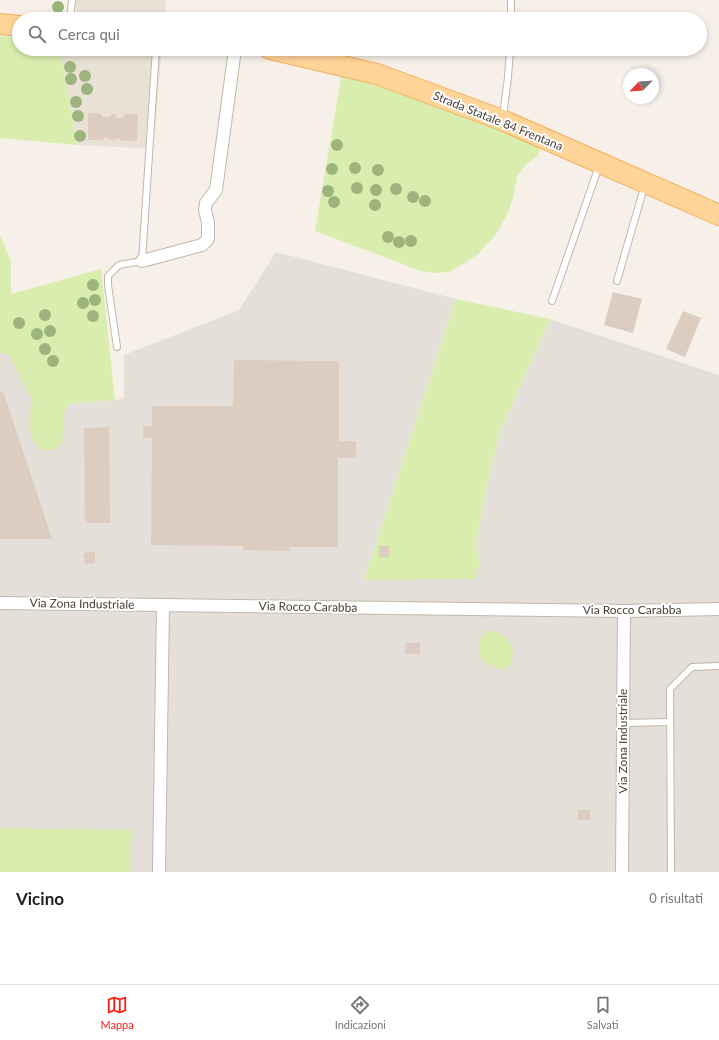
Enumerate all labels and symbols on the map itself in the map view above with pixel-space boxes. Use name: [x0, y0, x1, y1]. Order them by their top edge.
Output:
north arrow: [623, 68, 659, 104]
street label: Strada Statale 84 Frentana: [431, 88, 565, 153]
street label: Via Zona Industriale: [29, 595, 135, 612]
street label: Via Rocco Carabba: [259, 598, 358, 615]
street label: Via Rocco Carabba: [583, 602, 681, 617]
street label: Via Zona Industriale: [615, 689, 630, 793]

